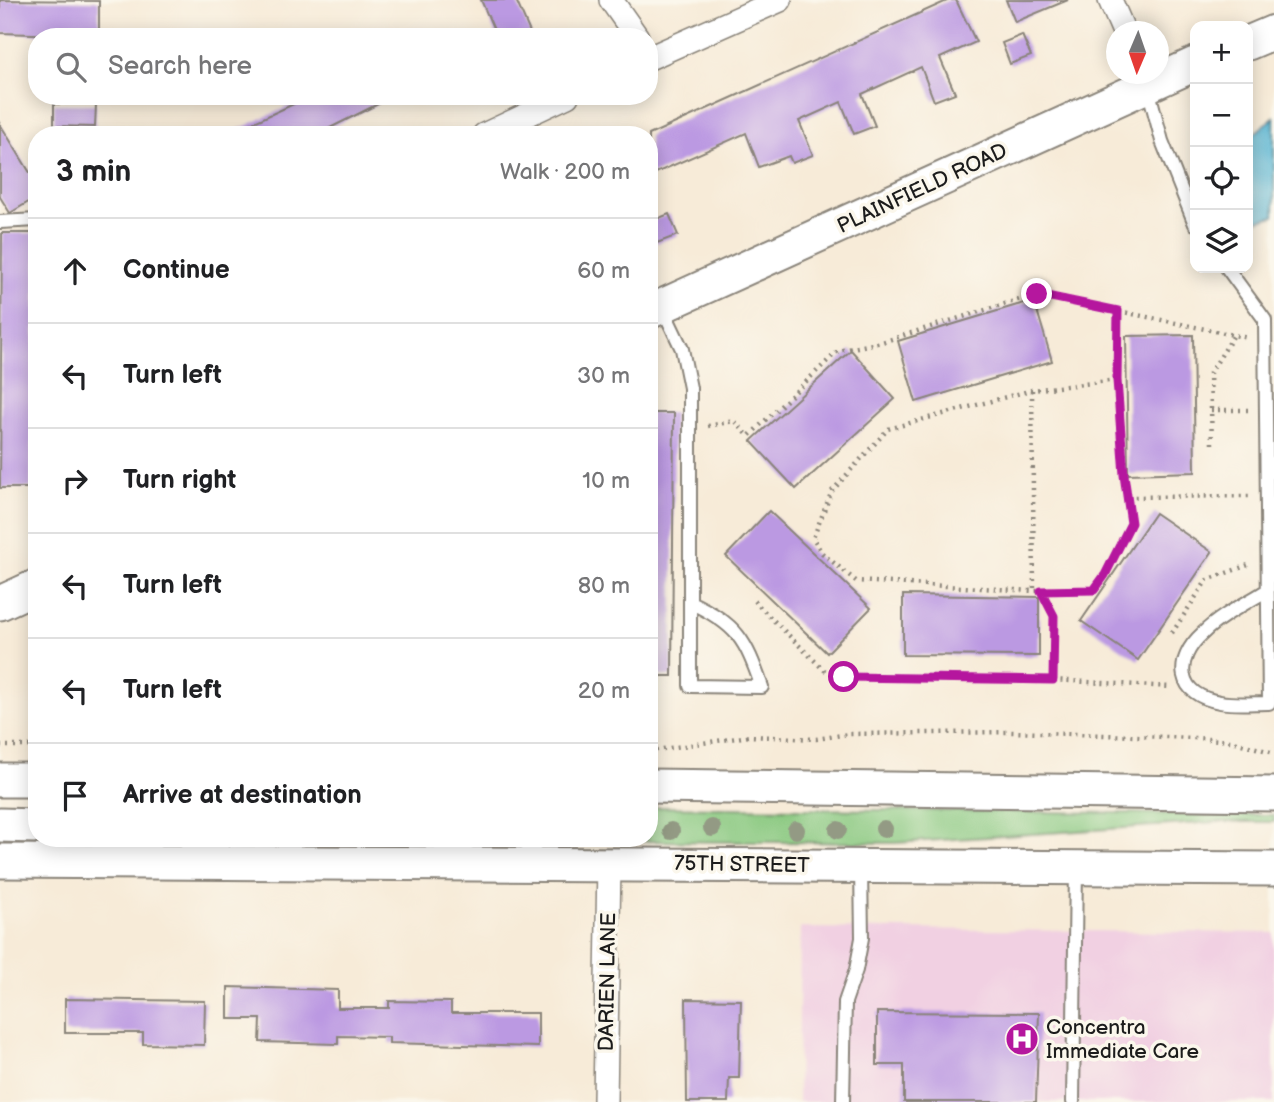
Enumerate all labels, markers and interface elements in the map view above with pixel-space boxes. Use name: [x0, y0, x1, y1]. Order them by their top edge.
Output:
north arrow: [1106, 21, 1169, 84]
map controls: [1190, 21, 1253, 273]
button: +: [1190, 21, 1253, 84]
search box: [28, 28, 658, 105]
icon: search: [52, 48, 90, 86]
text: Search here: [108, 51, 252, 82]
button: −: [1190, 84, 1253, 147]
street label: PLAINFIELD ROAD: [833, 138, 1011, 239]
button: locate: [1190, 147, 1253, 210]
text: 3 min: [56, 154, 131, 190]
text: Walk · 200 m: [500, 158, 630, 186]
button: layers: [1190, 210, 1253, 273]
icon: ahead: [56, 252, 94, 290]
text: Continue: [123, 255, 230, 286]
text: 60 m: [577, 257, 630, 285]
route end: [1021, 278, 1052, 309]
icon: left: [56, 357, 94, 395]
text: Turn left: [123, 360, 222, 391]
text: 30 m: [577, 362, 630, 390]
icon: right: [56, 462, 94, 500]
text: Turn right: [123, 465, 236, 496]
text: 10 m: [582, 467, 630, 495]
icon: left: [56, 567, 94, 605]
text: Turn left: [123, 570, 222, 601]
text: 80 m: [578, 572, 630, 600]
route start: [828, 661, 859, 692]
icon: left: [56, 672, 94, 710]
text: Turn left: [123, 675, 222, 706]
text: 20 m: [578, 677, 630, 705]
icon: arrive: [56, 777, 94, 815]
text: Arrive at destination: [123, 780, 362, 811]
street label: 75TH STREET: [674, 851, 810, 878]
street label: DARIEN LANE: [594, 912, 621, 1052]
place label: Concentra Immediate Care: [1046, 1015, 1199, 1064]
hospital icon: Concentra Immediate Care: [1003, 1020, 1041, 1058]

